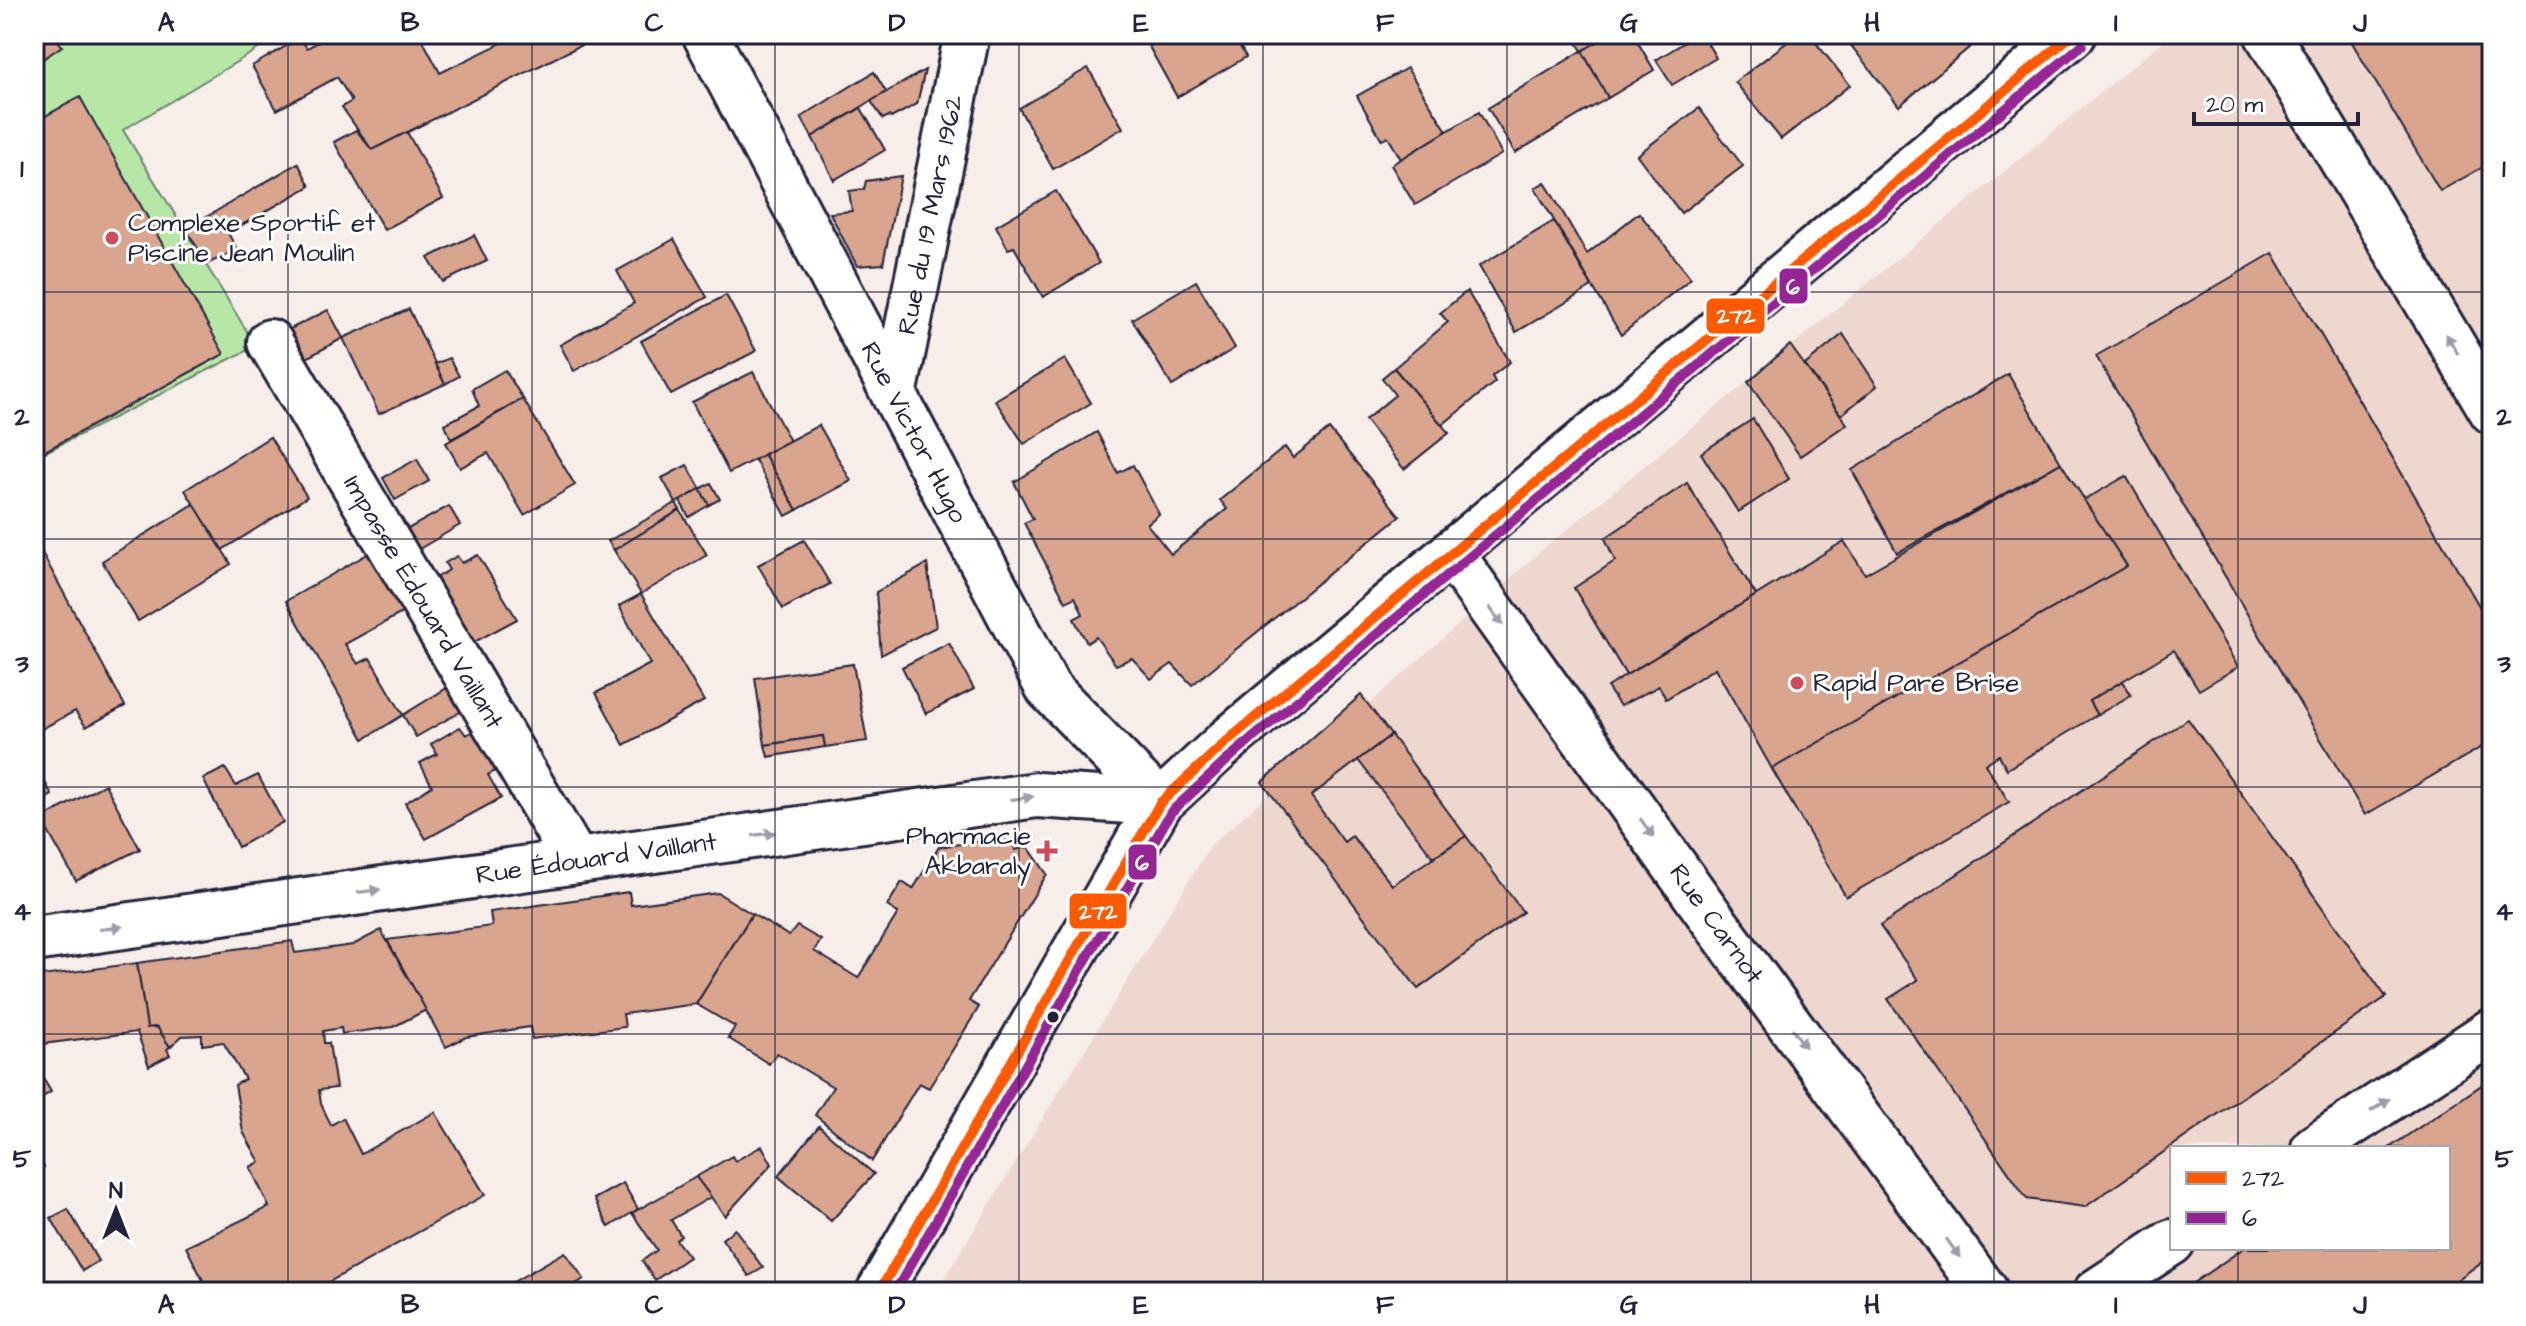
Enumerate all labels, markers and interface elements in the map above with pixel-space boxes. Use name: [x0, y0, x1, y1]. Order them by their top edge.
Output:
text: A: [158, 5, 175, 41]
text: B: [401, 5, 420, 41]
text: C: [645, 5, 664, 41]
text: D: [889, 5, 906, 41]
text: E: [1133, 5, 1149, 41]
text: F: [1376, 5, 1395, 41]
text: G: [1620, 5, 1638, 41]
text: H: [1864, 5, 1880, 41]
text: I: [2114, 5, 2118, 41]
text: J: [2352, 5, 2367, 41]
scale bar: [2194, 76, 2358, 126]
text: 20 m: [2206, 88, 2263, 122]
street label: Rue du 19 Mars 1962: [889, 92, 972, 338]
text: 1: [20, 151, 24, 187]
text: 1: [2502, 151, 2506, 187]
place label: Complexe Sportif et Piscine Jean Moulin: [128, 205, 376, 271]
marker: Complexe Sportif et Piscine Jean Moulin: [103, 229, 121, 247]
line badge: 6: [1778, 267, 1809, 305]
text: 6: [1786, 272, 1800, 303]
line badge: 272: [1705, 297, 1766, 335]
text: 272: [1716, 301, 1756, 332]
one-way arrow: [2445, 333, 2459, 355]
street label: Rue Victor Hugo: [852, 336, 977, 530]
text: 2: [14, 399, 30, 435]
text: 2: [2496, 399, 2512, 435]
street label: Impasse Édouard Vaillant: [335, 469, 512, 736]
one-way arrow: [1488, 606, 1503, 627]
text: 3: [14, 646, 29, 682]
text: 3: [2496, 646, 2511, 682]
place label: Rapid Pare Brise: [1813, 665, 2019, 701]
marker: Rapid Pare Brise: [1788, 674, 1806, 692]
one-way arrow: [1010, 791, 1035, 804]
one-way arrow: [1639, 817, 1654, 838]
place label: Pharmacie Akbaraly: [906, 818, 1031, 886]
street label: Rue Édouard Vaillant: [474, 823, 719, 893]
one-way arrow: [752, 827, 777, 840]
marker: Pharmacie Akbaraly: [1038, 842, 1056, 860]
line badge: 6: [1127, 843, 1158, 881]
text: 6: [1135, 848, 1149, 879]
street label: Rue Carnot: [1661, 856, 1772, 992]
one-way arrow: [356, 884, 381, 897]
line badge: 272: [1068, 892, 1128, 930]
text: 4: [13, 894, 31, 930]
text: 4: [2495, 894, 2513, 930]
text: 272: [1078, 897, 1118, 928]
one-way arrow: [99, 921, 124, 934]
unlabelled marker: [1045, 1009, 1061, 1025]
one-way arrow: [1791, 1028, 1807, 1049]
one-way arrow: [2369, 1098, 2390, 1113]
text: 5: [13, 1141, 32, 1177]
text: 5: [2495, 1141, 2514, 1177]
legend: [2170, 1146, 2450, 1250]
text: 272: [2242, 1162, 2285, 1196]
north arrow: [76, 1170, 156, 1250]
text: N: [109, 1176, 123, 1207]
text: 6: [2242, 1202, 2257, 1236]
one-way arrow: [1945, 1238, 1961, 1258]
text: A: [158, 1287, 175, 1323]
text: B: [401, 1287, 420, 1323]
text: C: [645, 1287, 664, 1323]
text: D: [889, 1287, 906, 1323]
text: E: [1133, 1287, 1149, 1323]
text: F: [1376, 1287, 1395, 1323]
text: G: [1620, 1287, 1638, 1323]
text: H: [1864, 1287, 1880, 1323]
text: I: [2114, 1287, 2118, 1323]
text: J: [2352, 1287, 2367, 1323]

